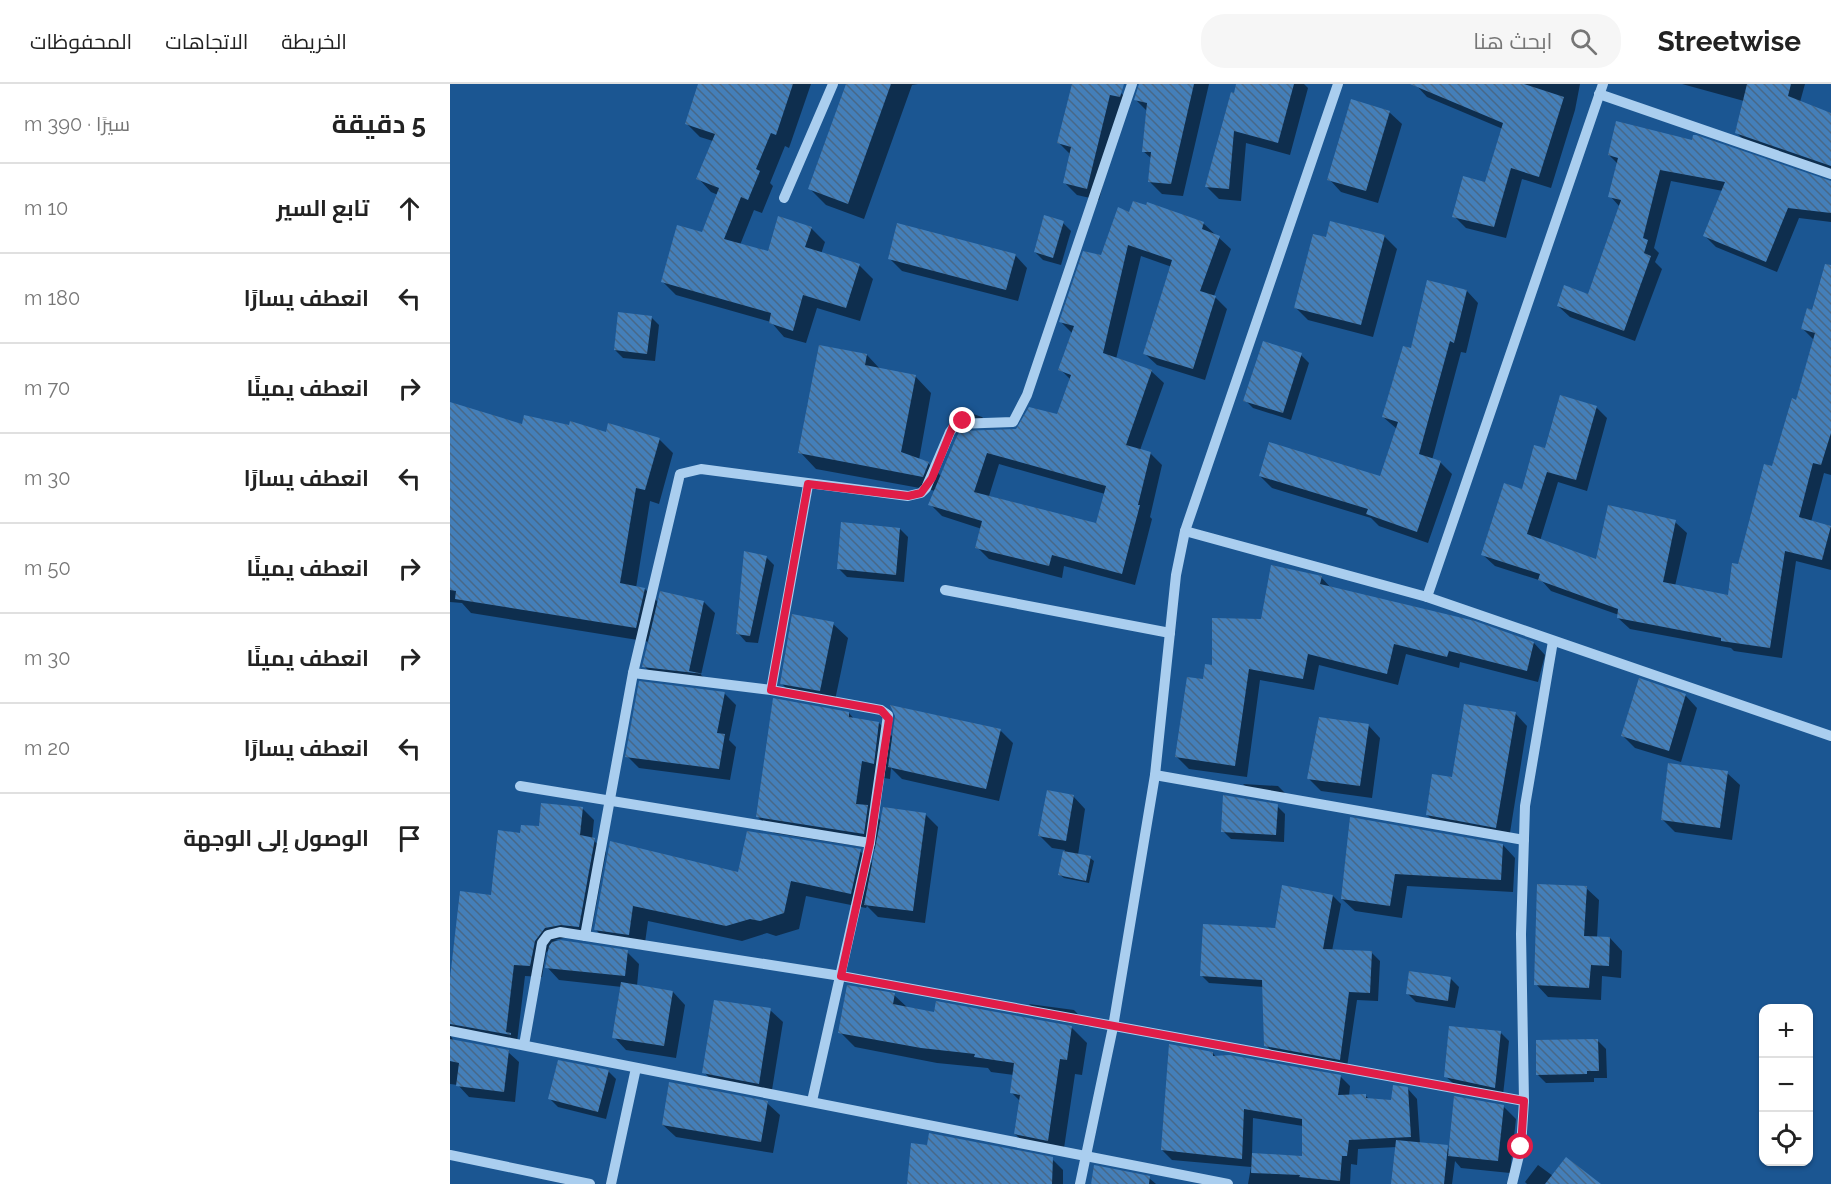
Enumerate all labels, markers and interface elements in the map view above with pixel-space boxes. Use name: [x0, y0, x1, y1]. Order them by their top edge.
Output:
search box: [1201, 14, 1621, 68]
icon: search: [1567, 25, 1600, 58]
text: Streetwise: [1657, 25, 1801, 58]
text: ابحث هنا: [1473, 28, 1552, 54]
text: المحفوظات: [30, 29, 132, 54]
text: الاتجاهات: [165, 29, 248, 54]
text: الخريطة: [281, 29, 347, 54]
text: 5 دقيقة: [332, 109, 426, 139]
text: سيرًا · 390 m: [24, 112, 130, 136]
icon: ahead: [393, 192, 426, 225]
text: تابع السير: [276, 195, 369, 221]
text: 10 m: [24, 196, 68, 220]
icon: left: [393, 282, 426, 315]
text: انعطف يسارًا: [244, 285, 369, 311]
text: 180 m: [24, 286, 80, 310]
icon: right: [393, 372, 426, 405]
text: انعطف يمينًا: [246, 375, 369, 401]
text: 70 m: [24, 376, 70, 400]
route end: [949, 407, 975, 433]
icon: left: [393, 462, 426, 495]
text: انعطف يسارًا: [244, 465, 369, 491]
text: 30 m: [24, 466, 70, 490]
icon: right: [393, 552, 426, 585]
text: انعطف يمينًا: [246, 555, 369, 581]
text: 50 m: [24, 556, 71, 580]
icon: right: [393, 642, 426, 675]
text: انعطف يمينًا: [246, 645, 369, 671]
text: 30 m: [24, 646, 70, 670]
icon: left: [393, 732, 426, 765]
text: انعطف يسارًا: [244, 735, 369, 761]
text: 20 m: [24, 736, 70, 760]
icon: arrive: [393, 822, 426, 855]
text: الوصول إلى الوجهة: [183, 825, 369, 851]
map controls: [1759, 1004, 1813, 1166]
button: +: [1759, 1004, 1813, 1058]
button: −: [1759, 1058, 1813, 1112]
button: locate: [1759, 1112, 1813, 1166]
route start: [1507, 1133, 1533, 1159]

